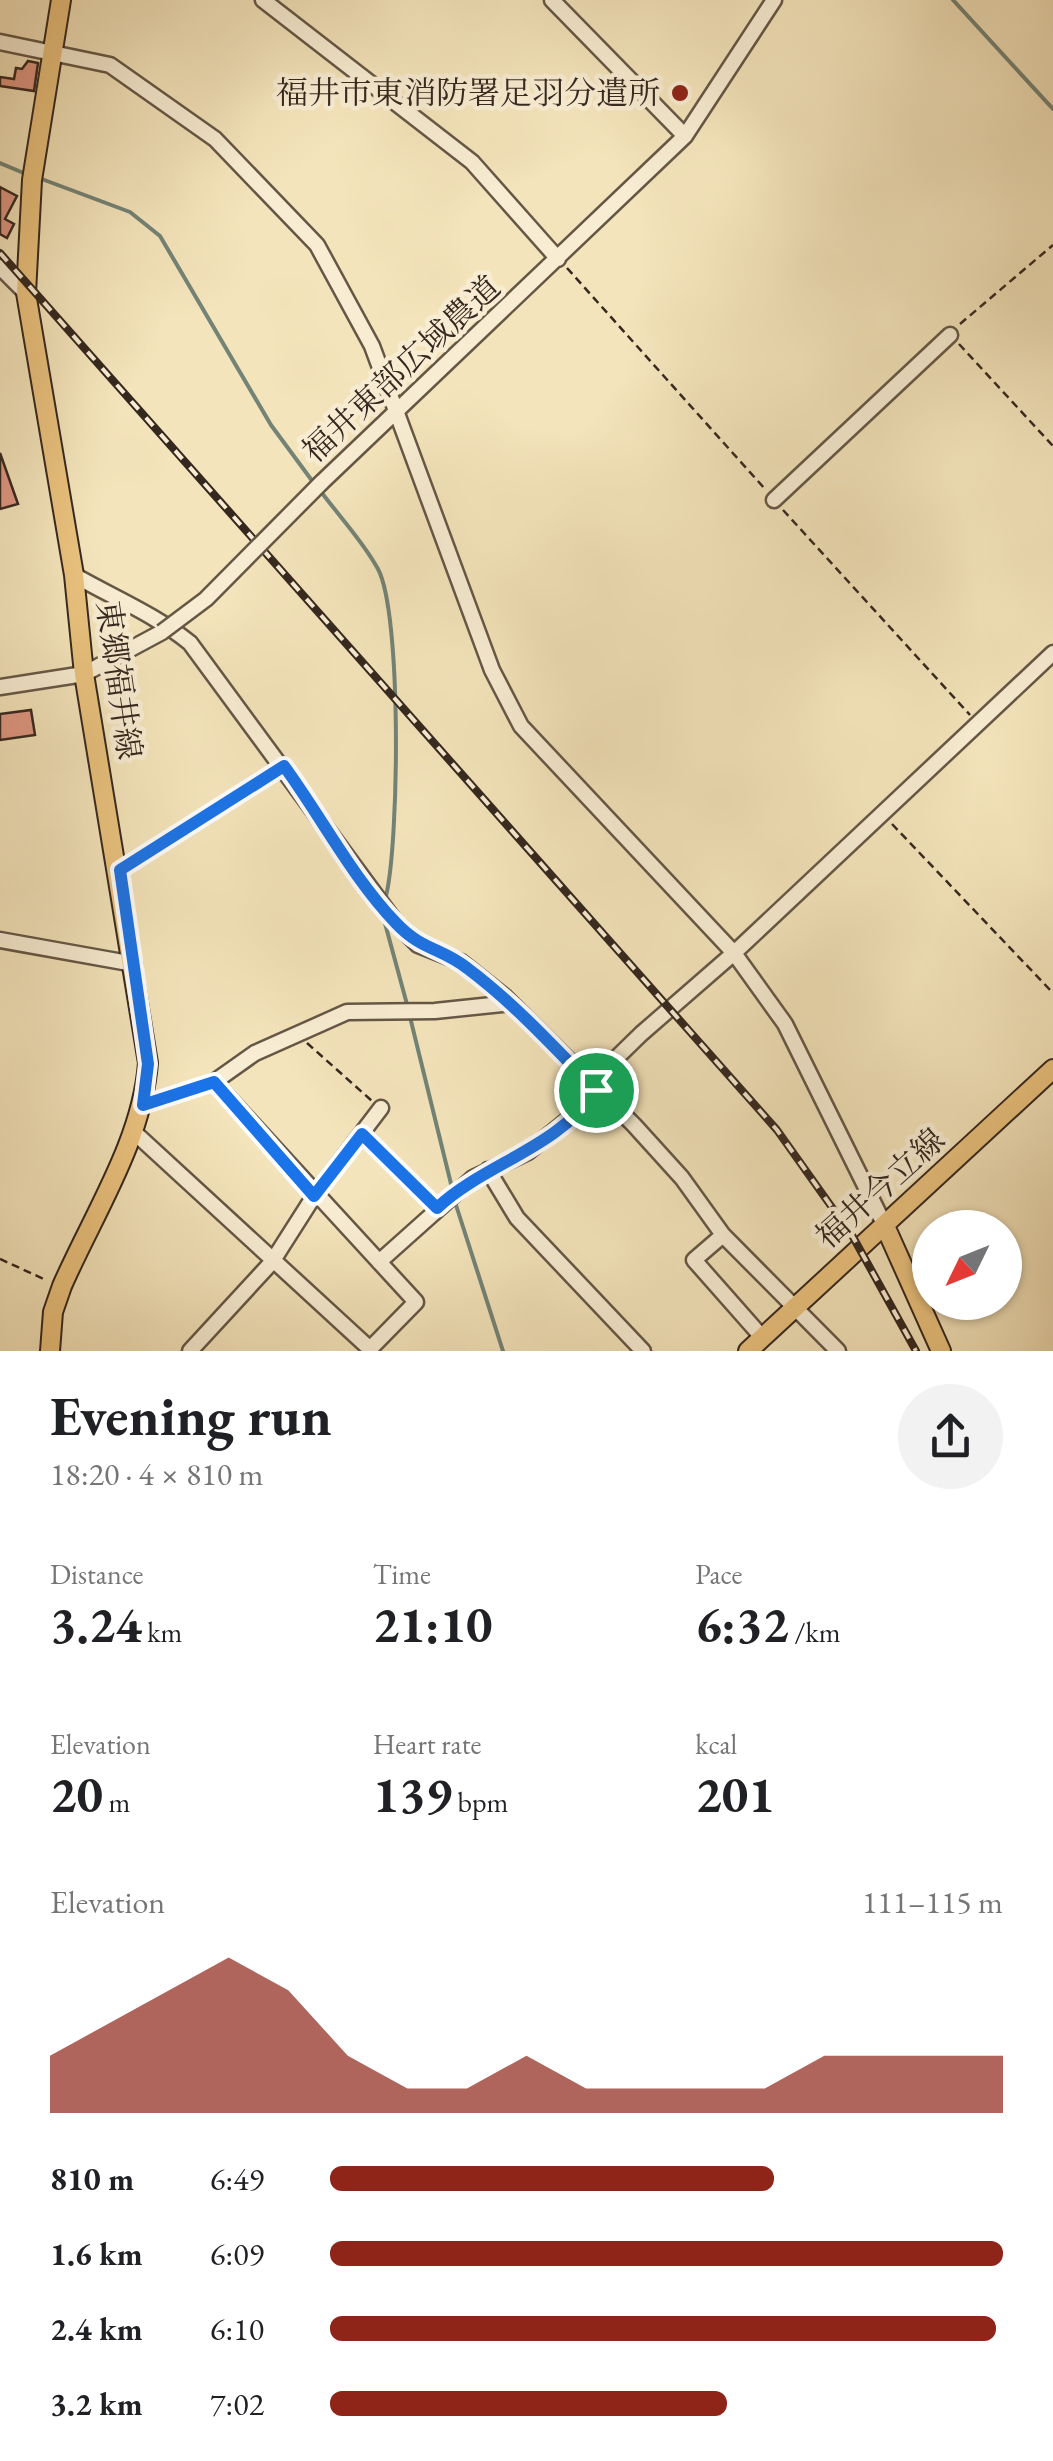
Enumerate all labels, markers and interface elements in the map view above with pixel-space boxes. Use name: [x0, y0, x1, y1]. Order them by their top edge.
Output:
place label: 福井市東消防署足羽分遣所: [276, 72, 660, 114]
marker: 福井市東消防署足羽分遣所: [669, 82, 691, 104]
street label: 福井東部広域農道: [293, 266, 509, 472]
street label: 東郷福井線: [87, 598, 151, 762]
pin: [554, 1048, 639, 1133]
icon: arrive: [569, 1063, 624, 1118]
street label: 福井今立線: [806, 1119, 954, 1257]
north arrow: [912, 1210, 1022, 1320]
map controls: [912, 1210, 1022, 1320]
text: Evening run: [50, 1380, 332, 1451]
button: share: [898, 1384, 1003, 1489]
text: 18:20 · 4 × 810 m: [50, 1453, 263, 1495]
text: Distance: [50, 1556, 144, 1592]
text: Time: [373, 1556, 431, 1592]
text: Pace: [695, 1556, 742, 1592]
text: 3.24: [50, 1592, 142, 1657]
text: 21:10: [373, 1592, 493, 1657]
text: 6:32: [695, 1592, 789, 1657]
text: km: [142, 1614, 182, 1650]
text: /km: [789, 1614, 840, 1650]
text: Elevation: [50, 1726, 151, 1762]
text: Heart rate: [373, 1726, 481, 1762]
text: kcal: [695, 1726, 737, 1762]
text: 20: [50, 1762, 103, 1827]
text: 139: [373, 1762, 452, 1827]
text: 201: [695, 1762, 775, 1827]
text: m: [103, 1784, 130, 1820]
text: bpm: [452, 1784, 508, 1820]
text: Elevation: [50, 1881, 165, 1923]
text: 111–115 m: [862, 1881, 1003, 1923]
text: 810 m: [50, 2158, 134, 2200]
text: 6:49: [210, 2158, 264, 2200]
text: 1.6 km: [50, 2233, 143, 2275]
text: 6:09: [210, 2233, 264, 2275]
text: 2.4 km: [50, 2308, 143, 2350]
text: 6:10: [210, 2308, 264, 2350]
text: 3.2 km: [50, 2383, 143, 2425]
text: 7:02: [210, 2383, 264, 2425]

